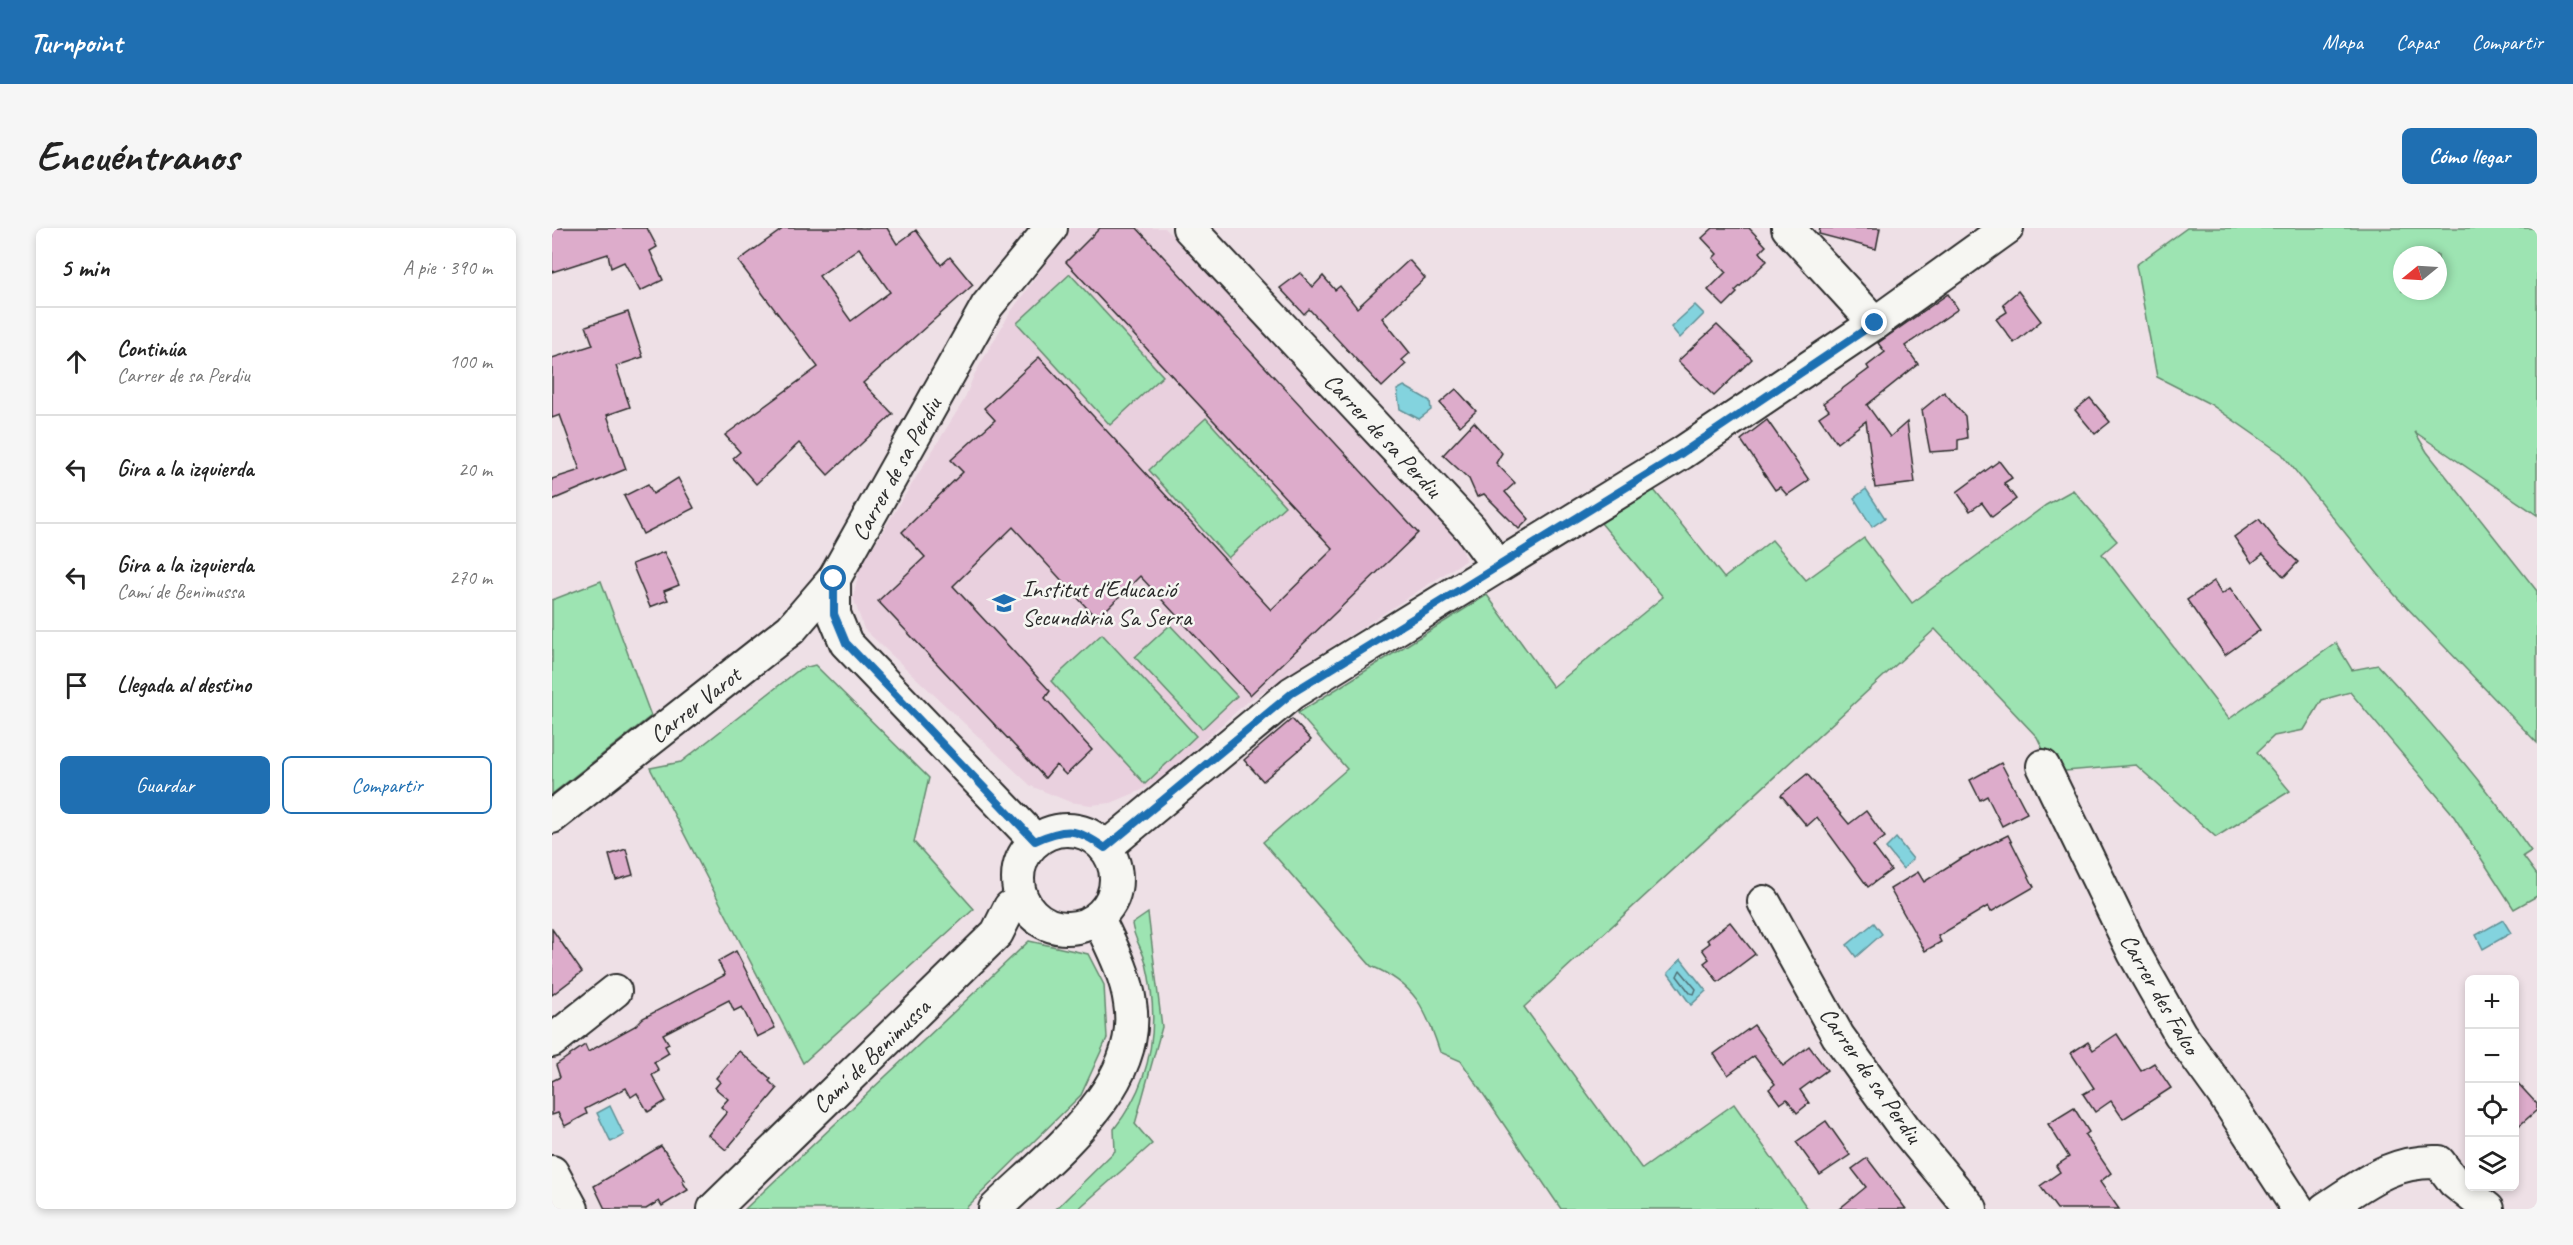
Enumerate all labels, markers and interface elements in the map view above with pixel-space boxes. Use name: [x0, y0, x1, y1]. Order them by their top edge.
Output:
text: Turnpoint: [30, 25, 122, 60]
text: Mapa: [2322, 29, 2363, 55]
text: Capas: [2396, 29, 2439, 55]
text: Compartir: [2472, 29, 2543, 55]
button: Cómo llegar: [2402, 128, 2537, 184]
text: Encuéntranos: [36, 130, 238, 183]
north arrow: [2393, 246, 2447, 300]
text: 5 min: [60, 251, 109, 284]
text: A pie · 390 m: [403, 255, 492, 280]
route end: [1861, 309, 1887, 335]
text: Continúa: [117, 335, 185, 363]
icon: ahead: [60, 345, 93, 378]
text: 100 m: [449, 349, 492, 374]
text: Carrer de sa Perdiu: [117, 363, 250, 388]
street label: Carrer de sa Perdiu: [1318, 367, 1450, 505]
street label: Carrer de sa Perdiu: [844, 390, 949, 546]
icon: left: [60, 453, 93, 486]
text: Gira a la izquierda: [117, 455, 254, 483]
text: 20 m: [458, 457, 492, 482]
text: Gira a la izquierda: [117, 551, 254, 579]
icon: left: [60, 561, 93, 594]
text: 270 m: [449, 565, 492, 590]
route start: [820, 565, 846, 591]
place label: Institut d'Educació Secundària Sa Serra: [1022, 574, 1193, 632]
text: Camí de Benimussa: [117, 579, 244, 604]
school or university icon: Institut d'Educació Secundària Sa Serra: [991, 590, 1017, 616]
street label: Carrer Varot: [643, 659, 748, 750]
icon: arrive: [60, 669, 93, 702]
text: Llegada al destino: [117, 671, 251, 699]
button: Guardar: [60, 756, 270, 814]
button: Compartir: [282, 756, 492, 814]
street label: Carrer des Falco: [2113, 928, 2208, 1062]
map controls: [2465, 975, 2519, 1191]
button: +: [2465, 975, 2519, 1029]
street label: Camí de Benimussa: [806, 991, 937, 1120]
street label: Carrer de sa Perdiu: [1813, 1001, 1930, 1151]
button: −: [2465, 1029, 2519, 1083]
button: locate: [2465, 1083, 2519, 1137]
button: layers: [2465, 1137, 2519, 1191]

